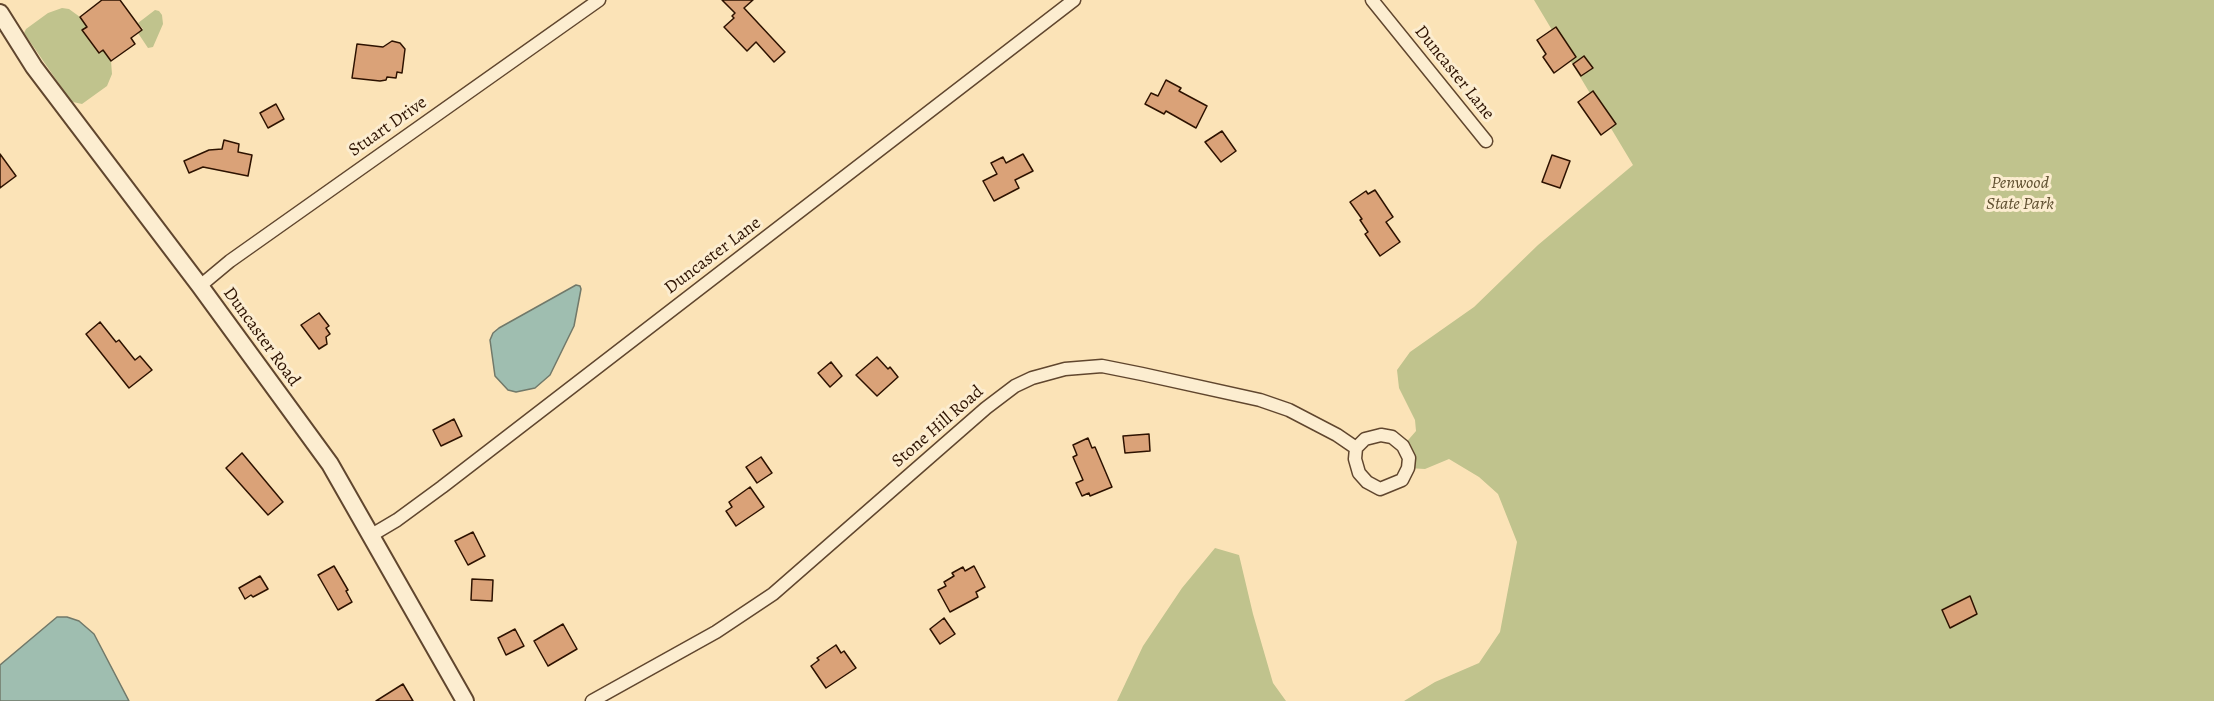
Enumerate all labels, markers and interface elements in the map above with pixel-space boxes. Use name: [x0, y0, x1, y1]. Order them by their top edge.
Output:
street label: Duncaster Lane: [1409, 21, 1499, 125]
street label: Stuart Drive: [345, 92, 431, 162]
park label: Penwood State Park: [1986, 173, 2054, 216]
street label: Duncaster Lane: [660, 213, 766, 299]
street label: Duncaster Road: [218, 283, 304, 391]
street label: Stone Hill Road: [888, 381, 988, 473]

